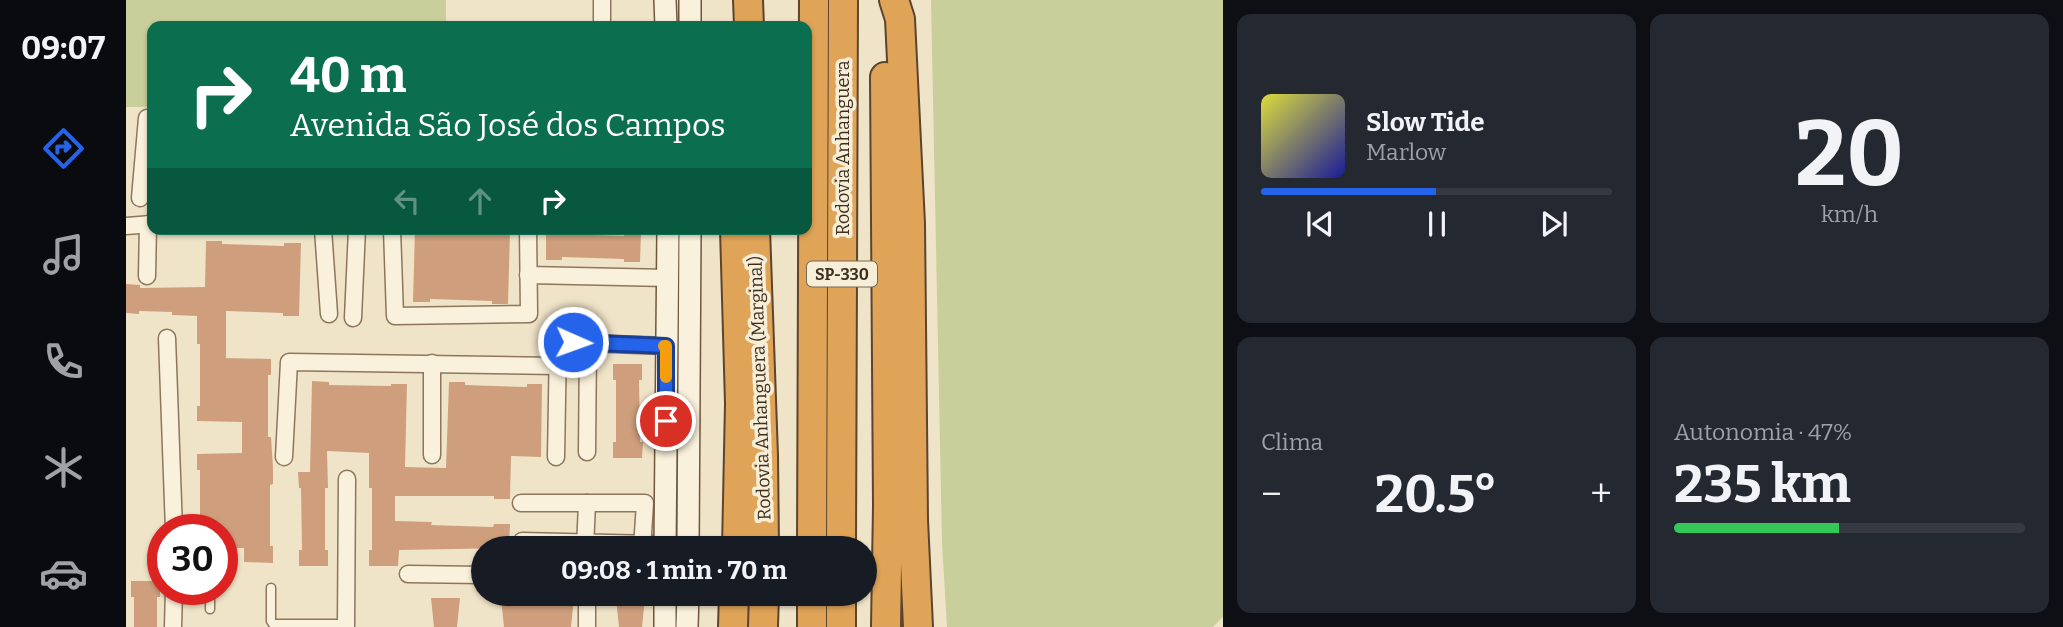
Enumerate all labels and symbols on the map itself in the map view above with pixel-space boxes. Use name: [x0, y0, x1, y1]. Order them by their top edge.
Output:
street label: Rodovia Anhanguera: [832, 60, 854, 235]
street label: Rodovia Anhanguera (Marginal): [744, 255, 776, 521]
road number: SP-330: [807, 262, 877, 286]
position arrow: [536, 305, 610, 379]
pin: [636, 391, 696, 451]
speed limit sign: 30: [147, 514, 238, 605]

